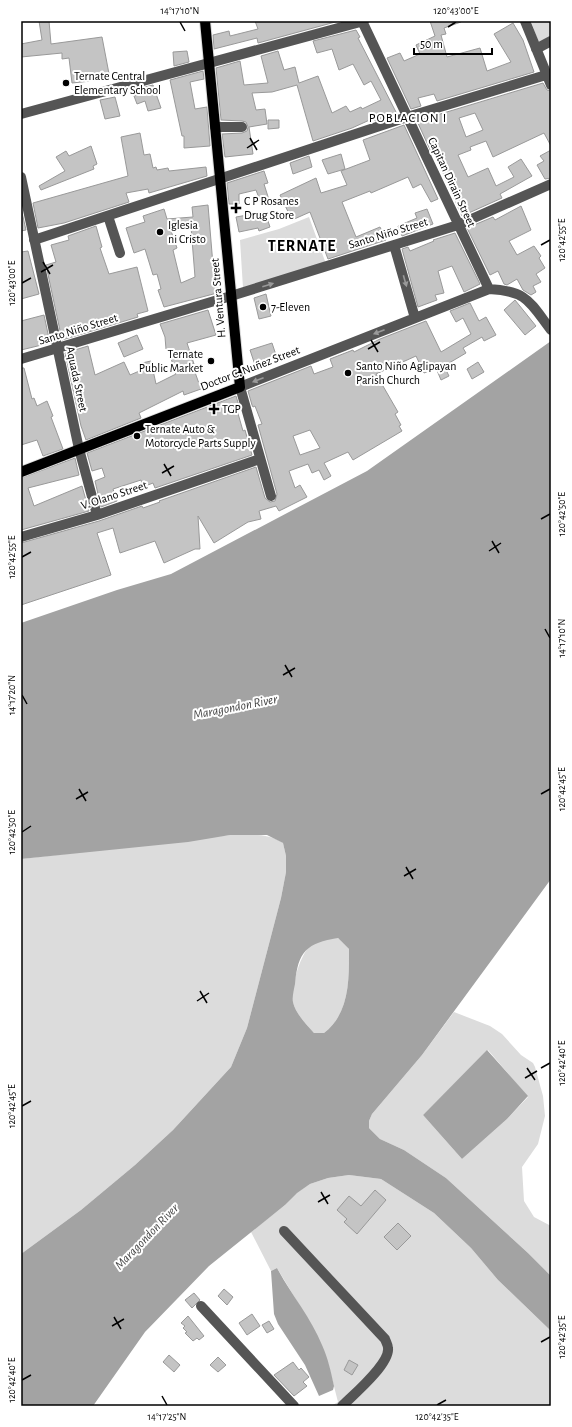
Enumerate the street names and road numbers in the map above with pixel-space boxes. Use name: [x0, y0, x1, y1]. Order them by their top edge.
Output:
street label: Capitan Dirain Street: [426, 135, 478, 229]
street label: Santo Niño Street: [347, 215, 429, 251]
street label: H. Ventura Street: [209, 258, 227, 338]
street label: Santo Niño Street: [37, 311, 119, 347]
street label: Doctor C. Nuñez Street: [199, 343, 302, 393]
street label: Aquada Street: [64, 345, 90, 413]
street label: V. Olano Street: [79, 479, 149, 511]

